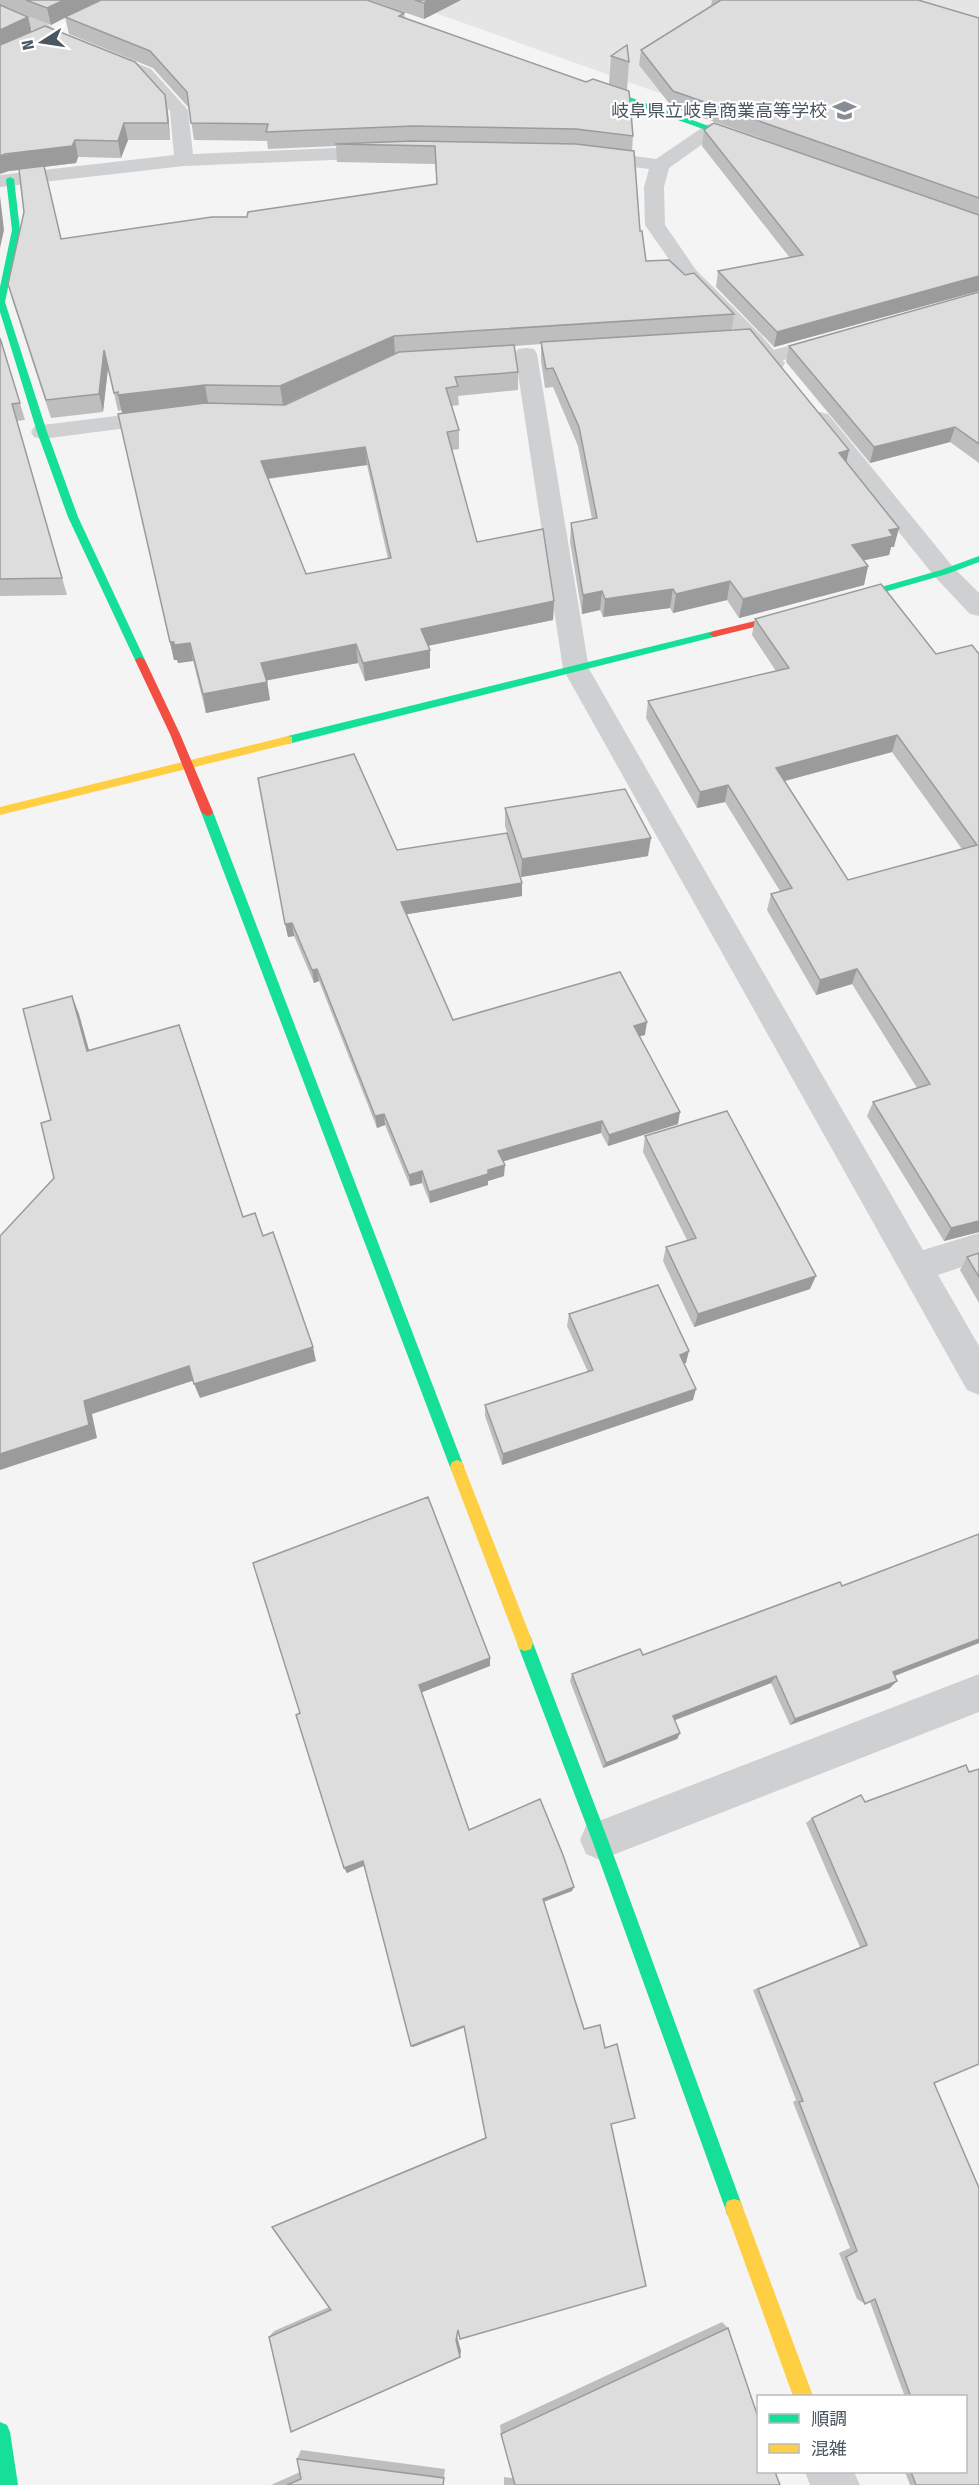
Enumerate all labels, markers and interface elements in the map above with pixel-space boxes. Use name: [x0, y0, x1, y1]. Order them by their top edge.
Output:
north arrow: [12, 12, 72, 72]
text: N: [18, 38, 38, 52]
school or university icon: 岐阜県立岐阜商業高等学校: [832, 98, 858, 124]
place label: 岐阜県立岐阜商業高等学校: [611, 100, 827, 122]
legend: [757, 2395, 967, 2473]
text: 順調: [811, 2408, 847, 2430]
text: 混雑: [811, 2438, 847, 2460]

